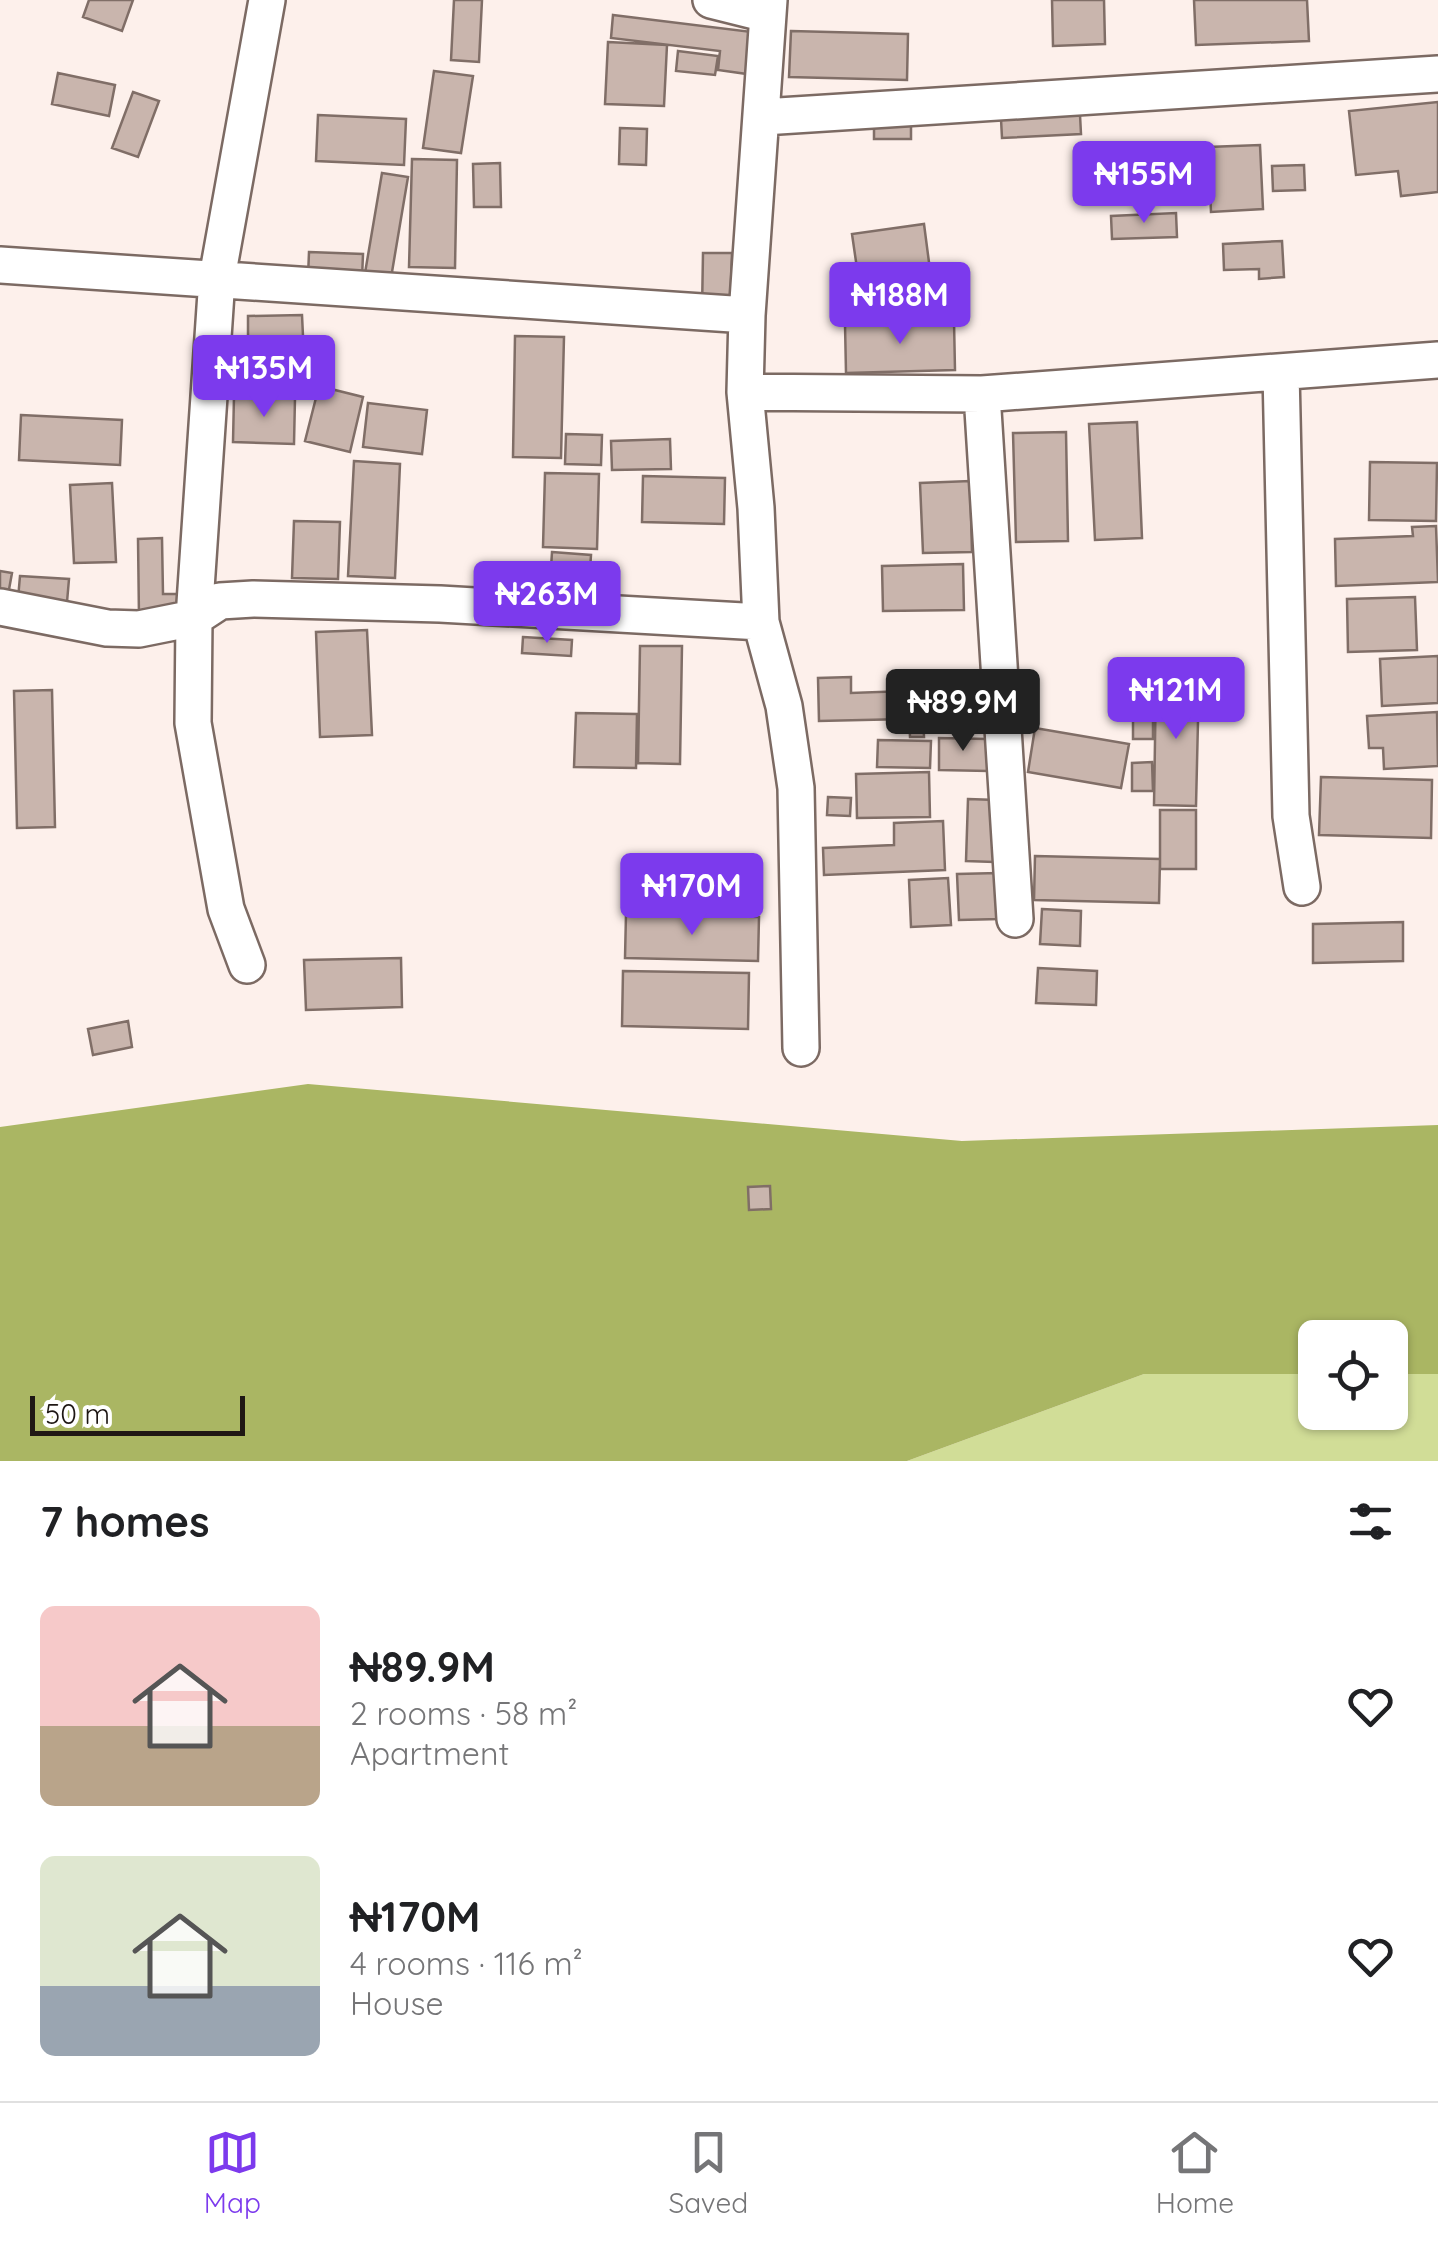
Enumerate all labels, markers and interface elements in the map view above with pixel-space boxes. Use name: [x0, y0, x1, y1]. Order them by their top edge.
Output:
pin: ₦155M: [1074, 141, 1214, 226]
text: ₦155M: [1094, 153, 1194, 193]
pin: ₦188M: [830, 262, 970, 347]
text: ₦188M: [851, 274, 949, 314]
pin: ₦135M: [194, 335, 334, 420]
text: ₦135M: [215, 347, 313, 387]
pin: ₦263M: [477, 561, 617, 646]
text: ₦263M: [496, 573, 598, 613]
pin: ₦121M: [1106, 657, 1246, 742]
pin: ₦89.9M: [882, 669, 1044, 754]
text: ₦121M: [1130, 669, 1222, 709]
text: ₦89.9M: [908, 681, 1018, 721]
pin: ₦170M: [622, 853, 762, 938]
text: ₦170M: [642, 865, 742, 905]
map controls: [1298, 1320, 1408, 1430]
button: locate: [1298, 1320, 1408, 1430]
scale bar: [30, 1391, 245, 1436]
text: 50 m: [45, 1396, 110, 1431]
icon: filters: [1343, 1494, 1398, 1549]
text: 7 homes: [40, 1495, 209, 1548]
text: ₦89.9M: [350, 1640, 495, 1693]
icon: home: [120, 1646, 240, 1766]
icon: heart: [1343, 1679, 1398, 1734]
text: 2 rooms · 58 m²: [350, 1693, 577, 1733]
text: Apartment: [350, 1733, 509, 1773]
text: ₦170M: [350, 1890, 480, 1943]
icon: home: [120, 1896, 240, 2016]
icon: heart: [1343, 1929, 1398, 1984]
text: 4 rooms · 116 m²: [350, 1943, 583, 1983]
text: House: [350, 1983, 444, 2023]
tab: Map: [204, 2125, 261, 2220]
tab: Saved: [668, 2125, 748, 2220]
tab: Home: [1156, 2125, 1234, 2220]

